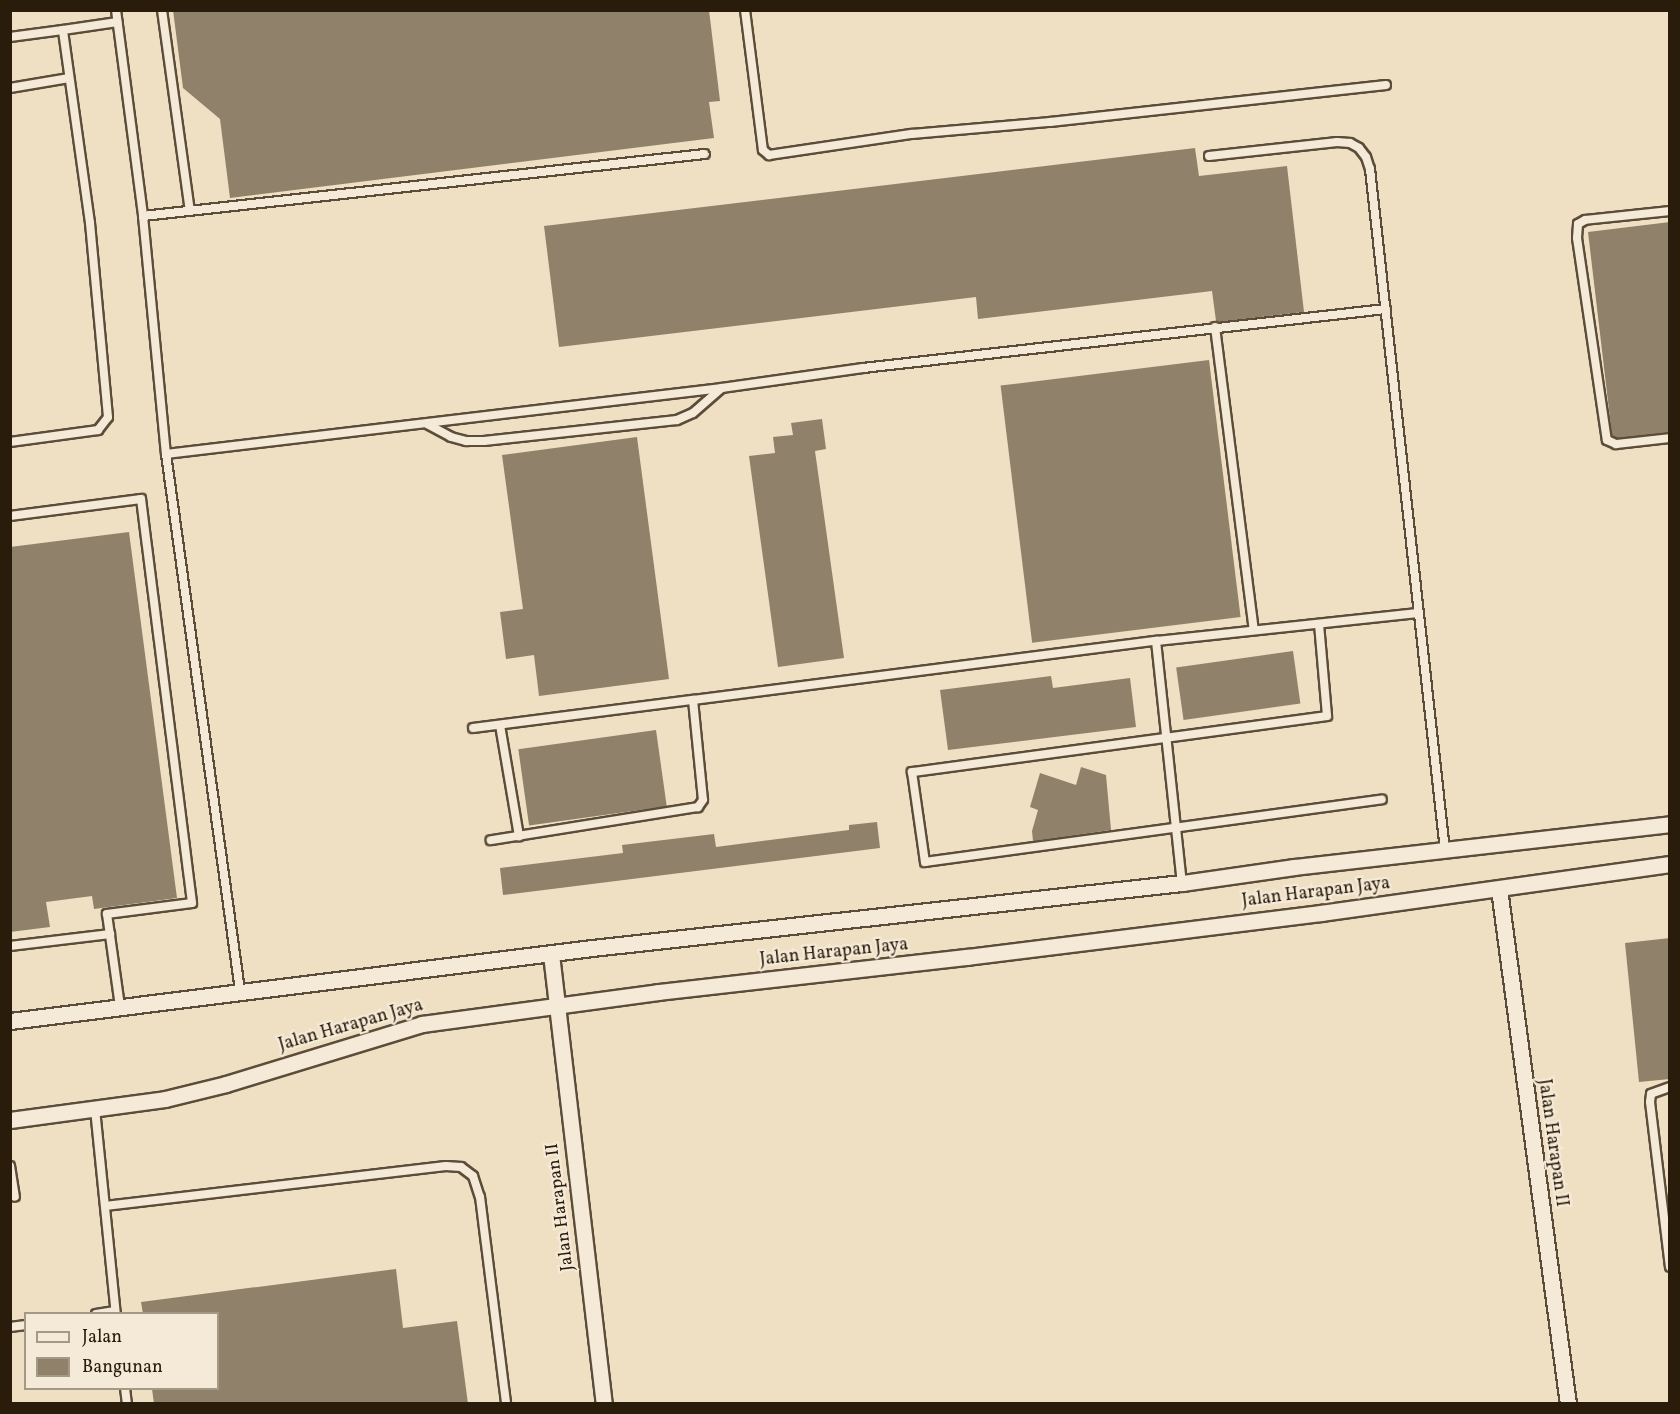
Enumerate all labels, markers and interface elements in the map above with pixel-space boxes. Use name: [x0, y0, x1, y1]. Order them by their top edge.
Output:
street label: Jalan Harapan Jaya: [1241, 873, 1391, 913]
street label: Jalan Harapan Jaya: [759, 934, 909, 972]
street label: Jalan Harapan Jaya: [276, 995, 426, 1057]
street label: Jalan Harapan II: [1532, 1078, 1572, 1208]
street label: Jalan Harapan II: [542, 1142, 580, 1272]
legend: [24, 1312, 219, 1390]
text: Jalan: [82, 1325, 122, 1350]
text: Bangunan: [82, 1355, 163, 1380]

